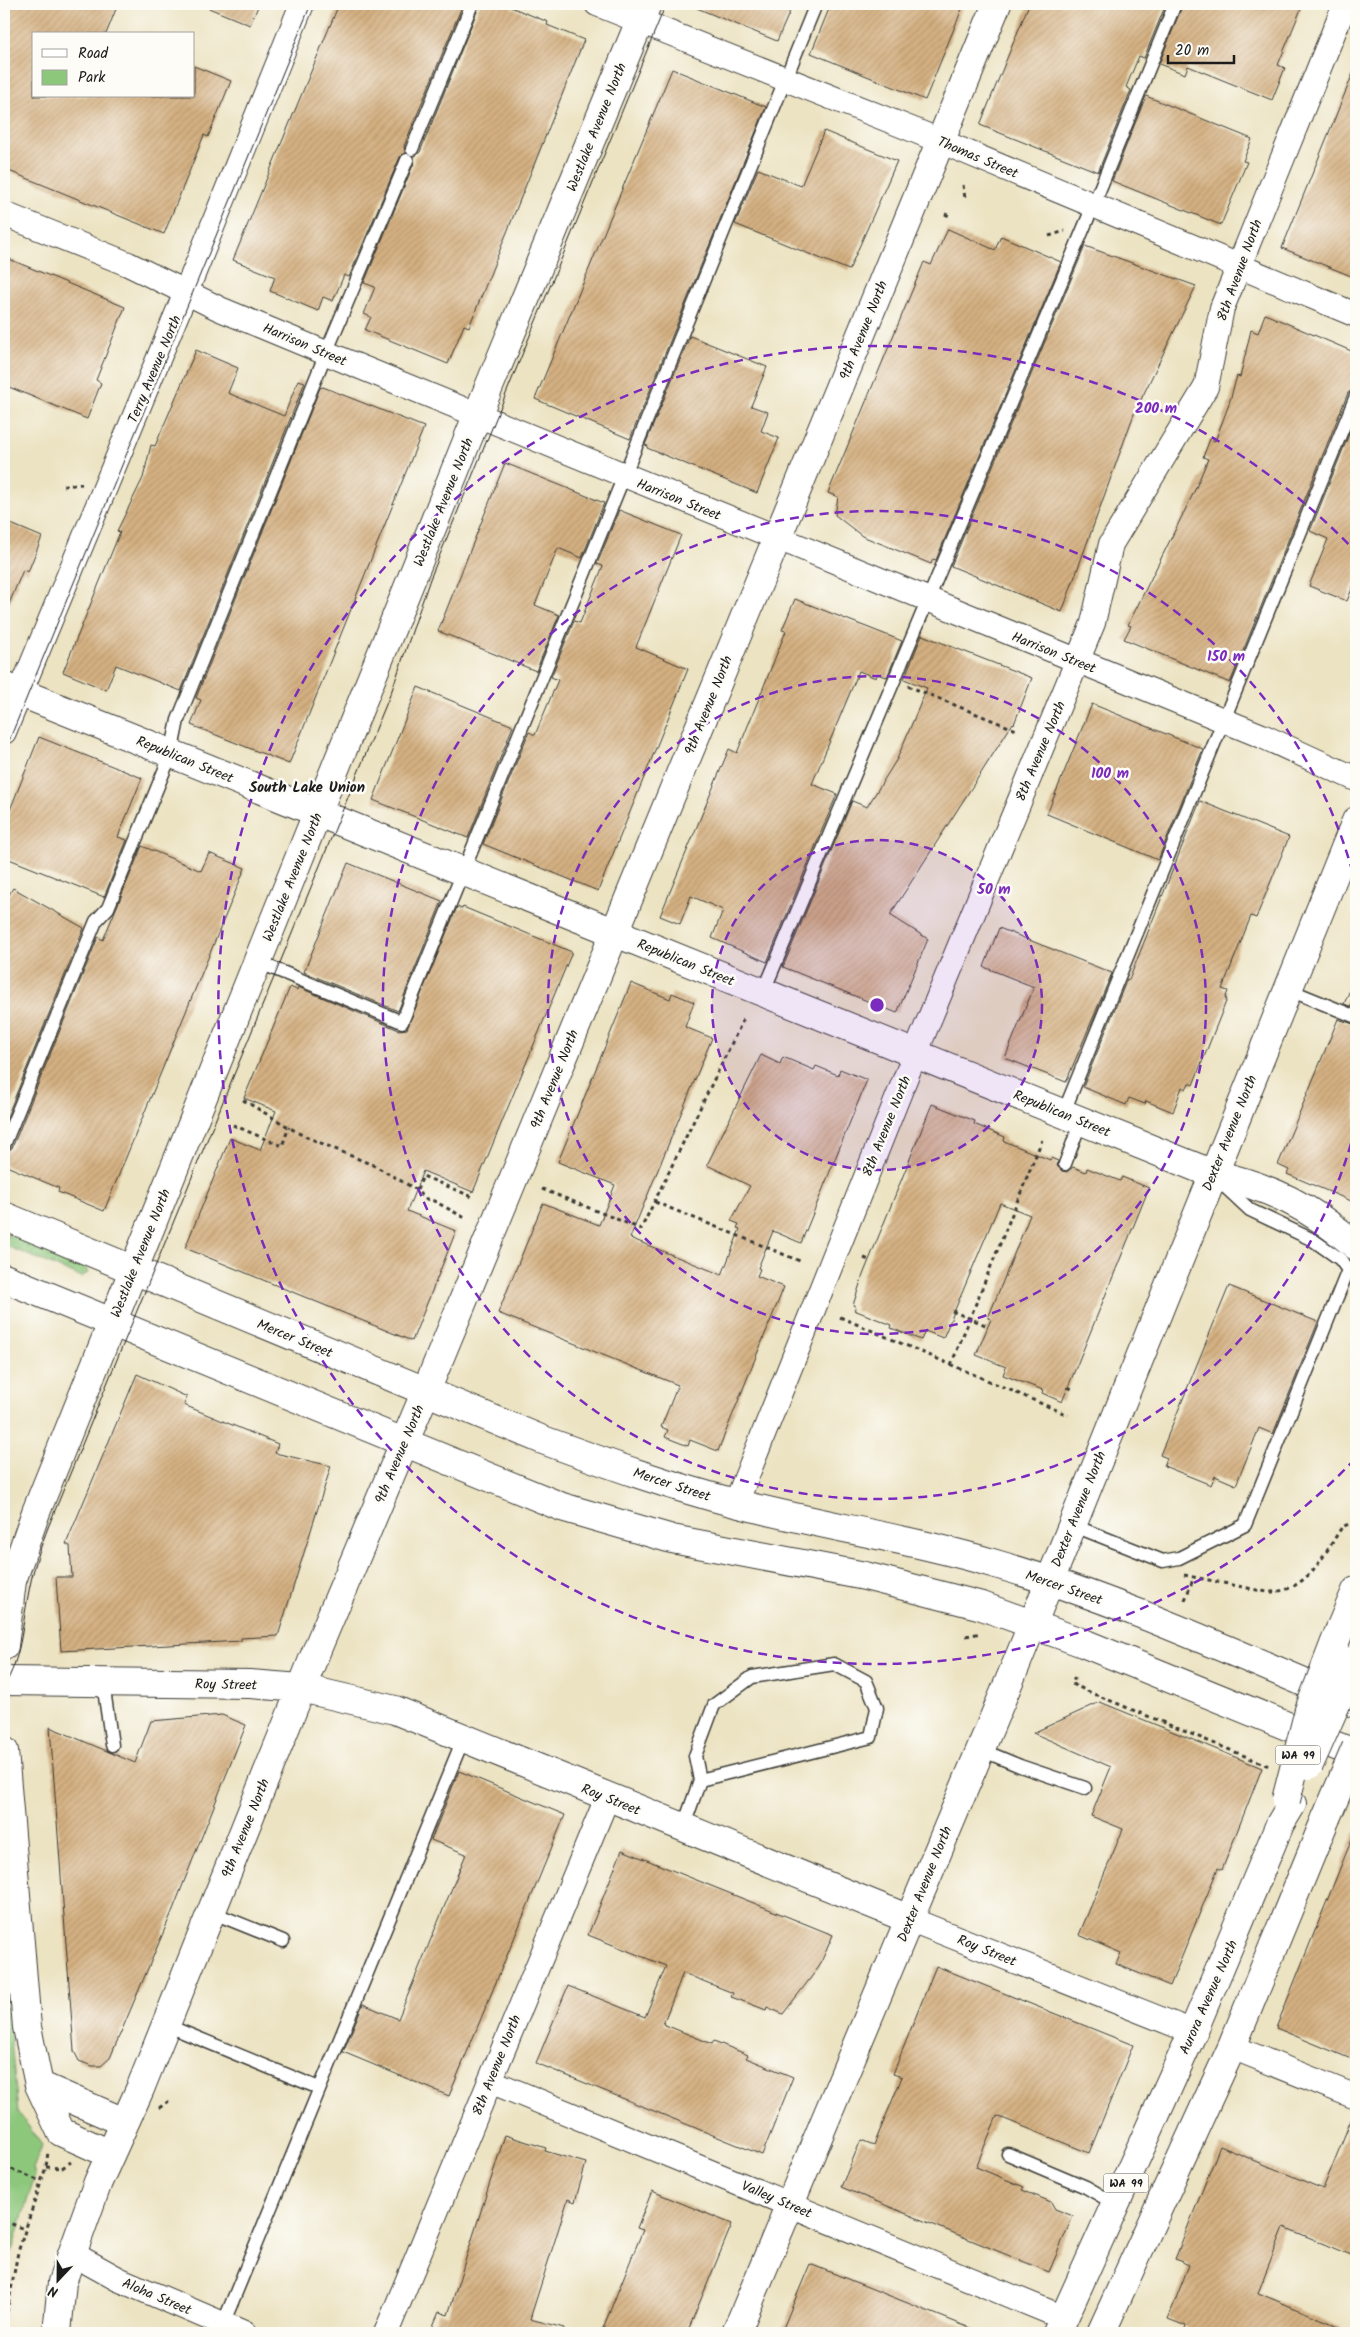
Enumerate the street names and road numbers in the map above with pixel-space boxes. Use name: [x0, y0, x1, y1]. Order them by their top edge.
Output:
street label: Westlake Avenue North: [561, 60, 633, 195]
street label: Thomas Street: [934, 131, 1022, 185]
street label: 8th Avenue North: [1211, 216, 1269, 324]
street label: 9th Avenue North: [834, 277, 894, 383]
street label: Terry Avenue North: [122, 312, 188, 427]
street label: Harrison Street: [259, 317, 351, 373]
street label: Westlake Avenue North: [408, 435, 480, 570]
street label: Harrison Street: [633, 473, 725, 527]
street label: Harrison Street: [1008, 626, 1100, 680]
street label: 9th Avenue North: [679, 652, 739, 758]
street label: 8th Avenue North: [1010, 698, 1072, 805]
street label: Republican Street: [133, 730, 237, 790]
street label: Westlake Avenue North: [257, 810, 329, 945]
street label: Republican Street: [634, 933, 738, 993]
street label: 9th Avenue North: [525, 1026, 585, 1132]
street label: Dexter Avenue North: [1197, 1072, 1263, 1195]
street label: 8th Avenue North: [857, 1073, 917, 1180]
street label: Republican Street: [1010, 1084, 1114, 1144]
street label: Westlake Avenue North: [105, 1186, 177, 1321]
street label: Mercer Street: [253, 1314, 336, 1364]
street label: 9th Avenue North: [369, 1402, 431, 1507]
street label: Dexter Avenue North: [1046, 1448, 1112, 1571]
street label: Mercer Street: [630, 1462, 714, 1508]
street label: Mercer Street: [1022, 1564, 1106, 1612]
street label: Roy Street: [195, 1673, 258, 1697]
road number: WA 99: [1276, 1746, 1320, 1764]
street label: 9th Avenue North: [216, 1775, 276, 1881]
street label: Roy Street: [578, 1778, 644, 1822]
street label: Dexter Avenue North: [892, 1823, 958, 1946]
street label: Roy Street: [954, 1929, 1020, 1973]
street label: Aurora Avenue North: [1174, 1937, 1244, 2058]
street label: 8th Avenue North: [467, 2012, 527, 2119]
road number: WA 99: [1104, 2174, 1148, 2192]
street label: Valley Street: [738, 2175, 816, 2225]
street label: Aloha Street: [118, 2272, 195, 2322]

